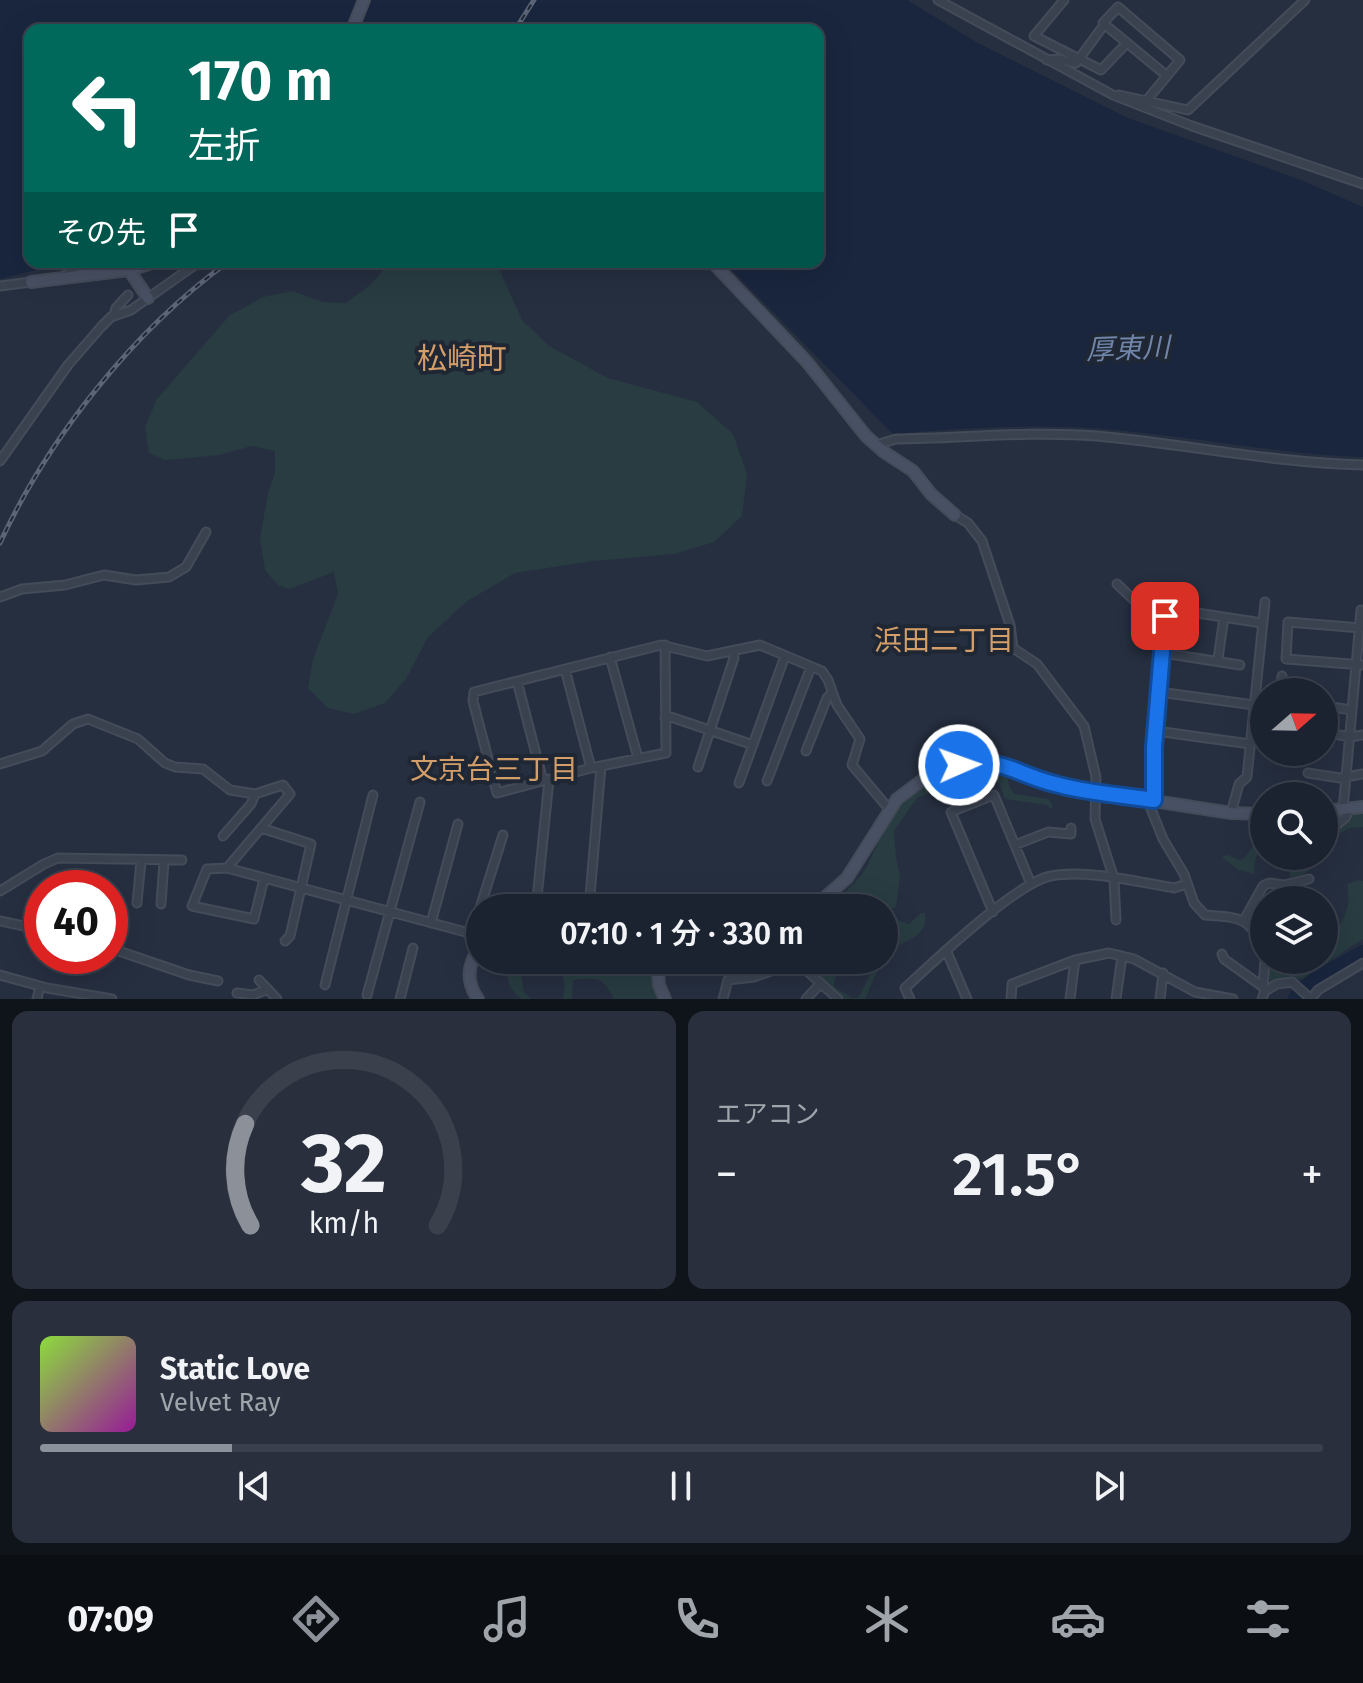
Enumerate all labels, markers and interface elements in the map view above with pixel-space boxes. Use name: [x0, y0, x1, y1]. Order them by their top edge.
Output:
text: 170 m: [188, 48, 333, 115]
icon: left: [56, 56, 160, 160]
text: 左折: [188, 124, 260, 168]
icon: arrive: [162, 208, 206, 252]
text: その先: [56, 215, 146, 251]
water label: 厚東川: [1085, 330, 1174, 366]
district label: 松崎町: [417, 341, 507, 377]
pin: [1131, 582, 1199, 650]
icon: arrive: [1143, 594, 1187, 638]
district label: 浜田二丁目: [874, 624, 1014, 657]
north arrow: [1250, 678, 1338, 766]
map controls: [1250, 678, 1338, 974]
position arrow: [917, 723, 1001, 807]
district label: 文京台三丁目: [410, 753, 578, 786]
button: search: [1250, 782, 1338, 870]
speed limit sign: 40: [24, 870, 128, 974]
button: layers: [1250, 886, 1338, 974]
text: 07:10 · 1 分 · 330 m: [560, 916, 804, 952]
text: エアコン: [716, 1099, 820, 1130]
text: 32: [300, 1114, 386, 1214]
text: 21.5°: [952, 1139, 1086, 1211]
text: −: [716, 1148, 738, 1201]
text: +: [1301, 1148, 1323, 1201]
text: km/h: [308, 1206, 379, 1241]
text: Static Love: [160, 1351, 310, 1387]
text: Velvet Ray: [160, 1387, 280, 1418]
icon: previous: [232, 1464, 276, 1508]
icon: pause: [659, 1464, 703, 1508]
icon: next: [1087, 1464, 1131, 1508]
icon: directions: [288, 1591, 344, 1647]
icon: music: [479, 1591, 535, 1647]
icon: phone: [669, 1591, 725, 1647]
icon: climate: [859, 1591, 915, 1647]
icon: car: [1050, 1591, 1106, 1647]
icon: filters: [1240, 1591, 1296, 1647]
text: 07:09: [67, 1597, 154, 1641]

